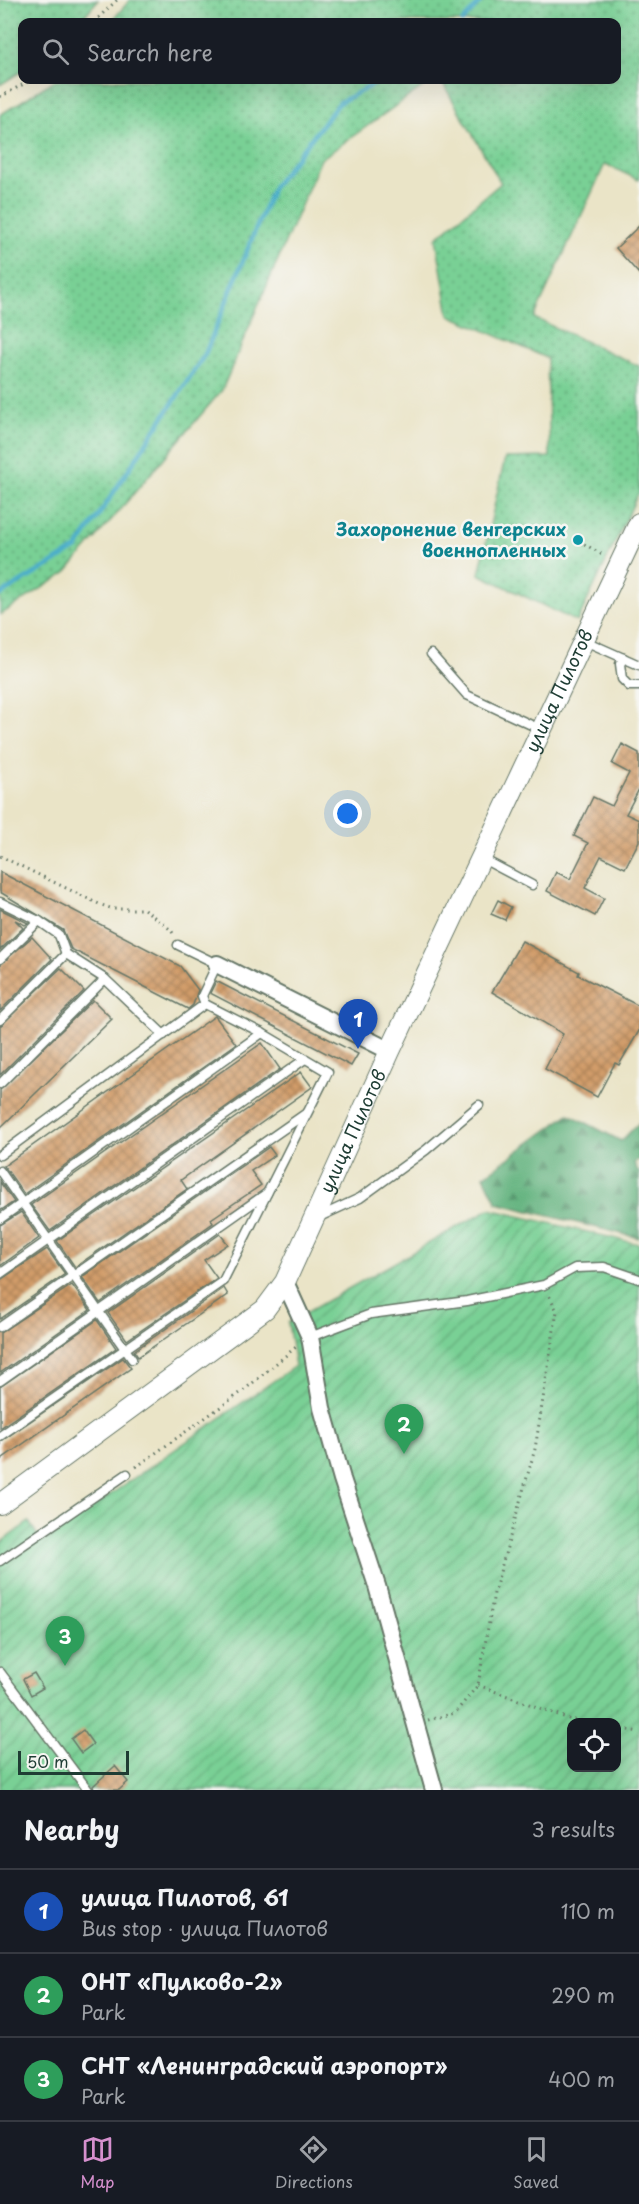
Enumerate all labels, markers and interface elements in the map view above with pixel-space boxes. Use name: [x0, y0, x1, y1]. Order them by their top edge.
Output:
search box: [18, 18, 621, 84]
icon: search: [39, 35, 72, 68]
text: Search here: [87, 35, 213, 68]
place label: Захоронение венгерских военнопленных: [336, 515, 566, 563]
marker: Захоронение венгерских военнопленных: [571, 533, 585, 547]
street label: улица Пилотов: [518, 625, 599, 757]
your location: [333, 799, 362, 828]
pin: 1: [338, 1000, 378, 1049]
street label: улица Пилотов: [312, 1065, 392, 1197]
pin: 2: [384, 1404, 424, 1454]
pin: 3: [46, 1616, 84, 1666]
map controls: [567, 1718, 621, 1772]
button: locate: [567, 1718, 621, 1772]
scale bar: [18, 1748, 129, 1776]
text: 50 m: [27, 1749, 68, 1773]
text: Nearby: [24, 1810, 119, 1849]
text: 3 results: [532, 1814, 615, 1844]
text: улица Пилотов, 61: [81, 1880, 289, 1913]
text: 1: [39, 1896, 48, 1926]
text: 110 m: [561, 1896, 615, 1926]
text: Bus stop · улица Пилотов: [81, 1913, 328, 1943]
text: ОНТ «Пулково-2»: [81, 1964, 282, 1997]
text: 2: [36, 1980, 51, 2010]
text: 290 m: [551, 1980, 615, 2010]
text: Park: [81, 1997, 126, 2027]
text: СНТ «Ленинградский аэропорт»: [81, 2048, 448, 2081]
text: 3: [37, 2064, 50, 2094]
text: 400 m: [548, 2064, 615, 2094]
text: Park: [81, 2081, 126, 2111]
tab: Map: [80, 2133, 114, 2193]
tab: Directions: [275, 2133, 353, 2193]
tab: Saved: [513, 2133, 559, 2193]

